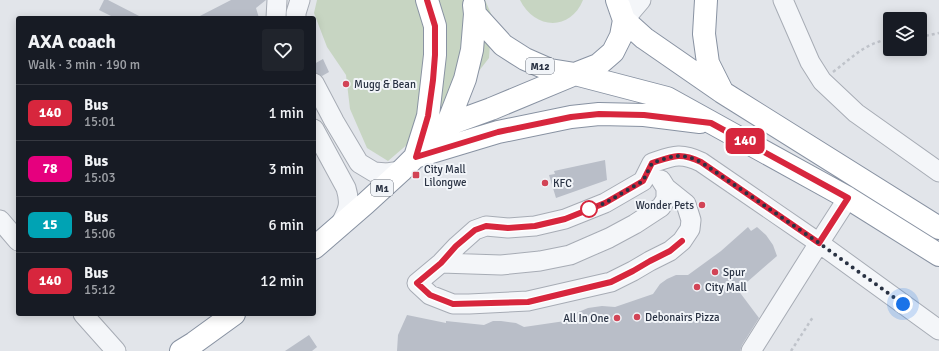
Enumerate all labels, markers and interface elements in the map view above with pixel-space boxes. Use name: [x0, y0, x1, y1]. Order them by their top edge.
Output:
map controls: [883, 12, 927, 56]
button: layers: [883, 12, 927, 56]
button: heart: [262, 29, 304, 71]
text: AXA coach: [28, 30, 116, 54]
text: Walk · 3 min · 190 m: [28, 57, 140, 73]
road number: M12: [526, 58, 554, 74]
place label: Mugg & Bean: [354, 78, 416, 91]
marker: Mugg & Bean: [341, 79, 351, 89]
text: Bus: [84, 96, 108, 114]
text: 140: [39, 104, 61, 121]
text: 1 min: [268, 104, 304, 122]
text: 15:01: [84, 114, 116, 130]
line badge: 140: [722, 128, 768, 154]
text: 140: [734, 132, 756, 149]
text: Bus: [84, 152, 108, 170]
text: 78: [42, 160, 58, 177]
text: 3 min: [268, 160, 304, 178]
place label: City Mall Lilongwe: [424, 163, 466, 189]
text: 15:03: [84, 170, 116, 186]
marker: City Mall Lilongwe: [411, 170, 421, 180]
place label: KFC: [553, 177, 572, 190]
marker: KFC: [540, 178, 550, 188]
road number: M1: [371, 180, 393, 196]
place label: Wonder Pets: [635, 199, 694, 212]
unlabelled marker: [580, 200, 598, 218]
marker: Wonder Pets: [697, 200, 707, 210]
text: Bus: [84, 208, 108, 226]
text: 15: [42, 216, 58, 233]
text: 6 min: [268, 216, 304, 234]
text: 15:06: [84, 226, 116, 242]
text: Bus: [84, 264, 108, 282]
place label: Spur: [723, 266, 745, 279]
marker: Spur: [710, 267, 720, 277]
text: 140: [39, 272, 61, 289]
text: 12 min: [260, 272, 304, 290]
place label: City Mall: [705, 281, 747, 294]
text: 15:12: [84, 282, 116, 298]
marker: City Mall: [692, 282, 702, 292]
your location: [893, 294, 913, 314]
place label: Debonairs Pizza: [645, 311, 720, 324]
place label: All In One: [563, 312, 609, 325]
marker: Debonairs Pizza: [632, 312, 642, 322]
marker: All In One: [612, 313, 622, 323]

